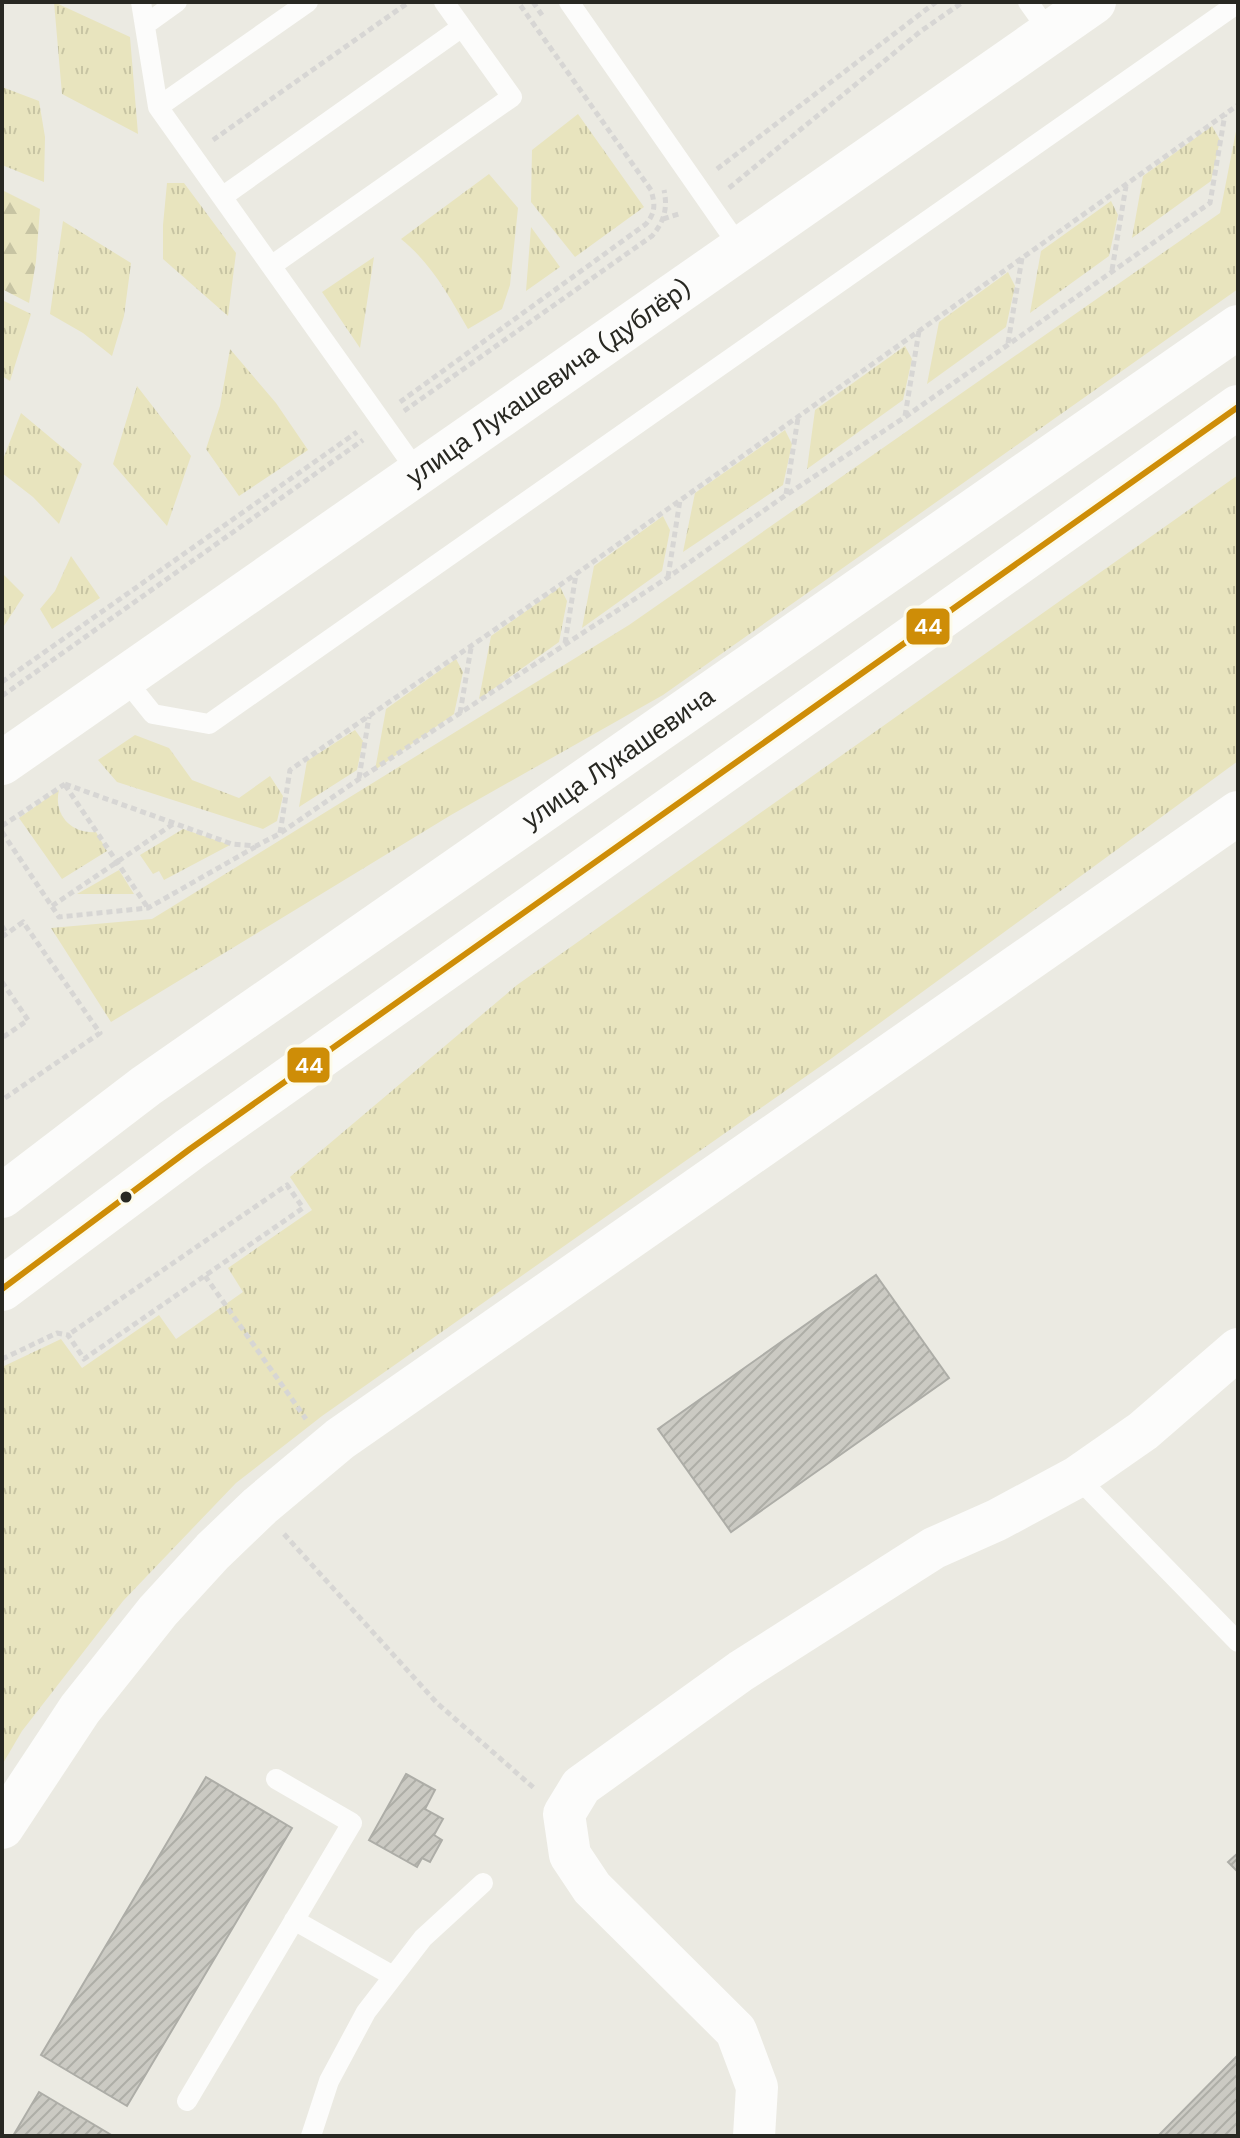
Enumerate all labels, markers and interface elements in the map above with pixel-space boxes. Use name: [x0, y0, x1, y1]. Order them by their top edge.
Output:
street label: улица Лукашевича (дублёр): [399, 271, 697, 493]
line badge: 44: [905, 607, 951, 646]
text: 44: [914, 612, 942, 641]
street label: улица Лукашевича: [515, 679, 721, 837]
line badge: 44: [286, 1046, 331, 1084]
text: 44: [295, 1051, 323, 1080]
unlabelled marker: [118, 1189, 134, 1205]

